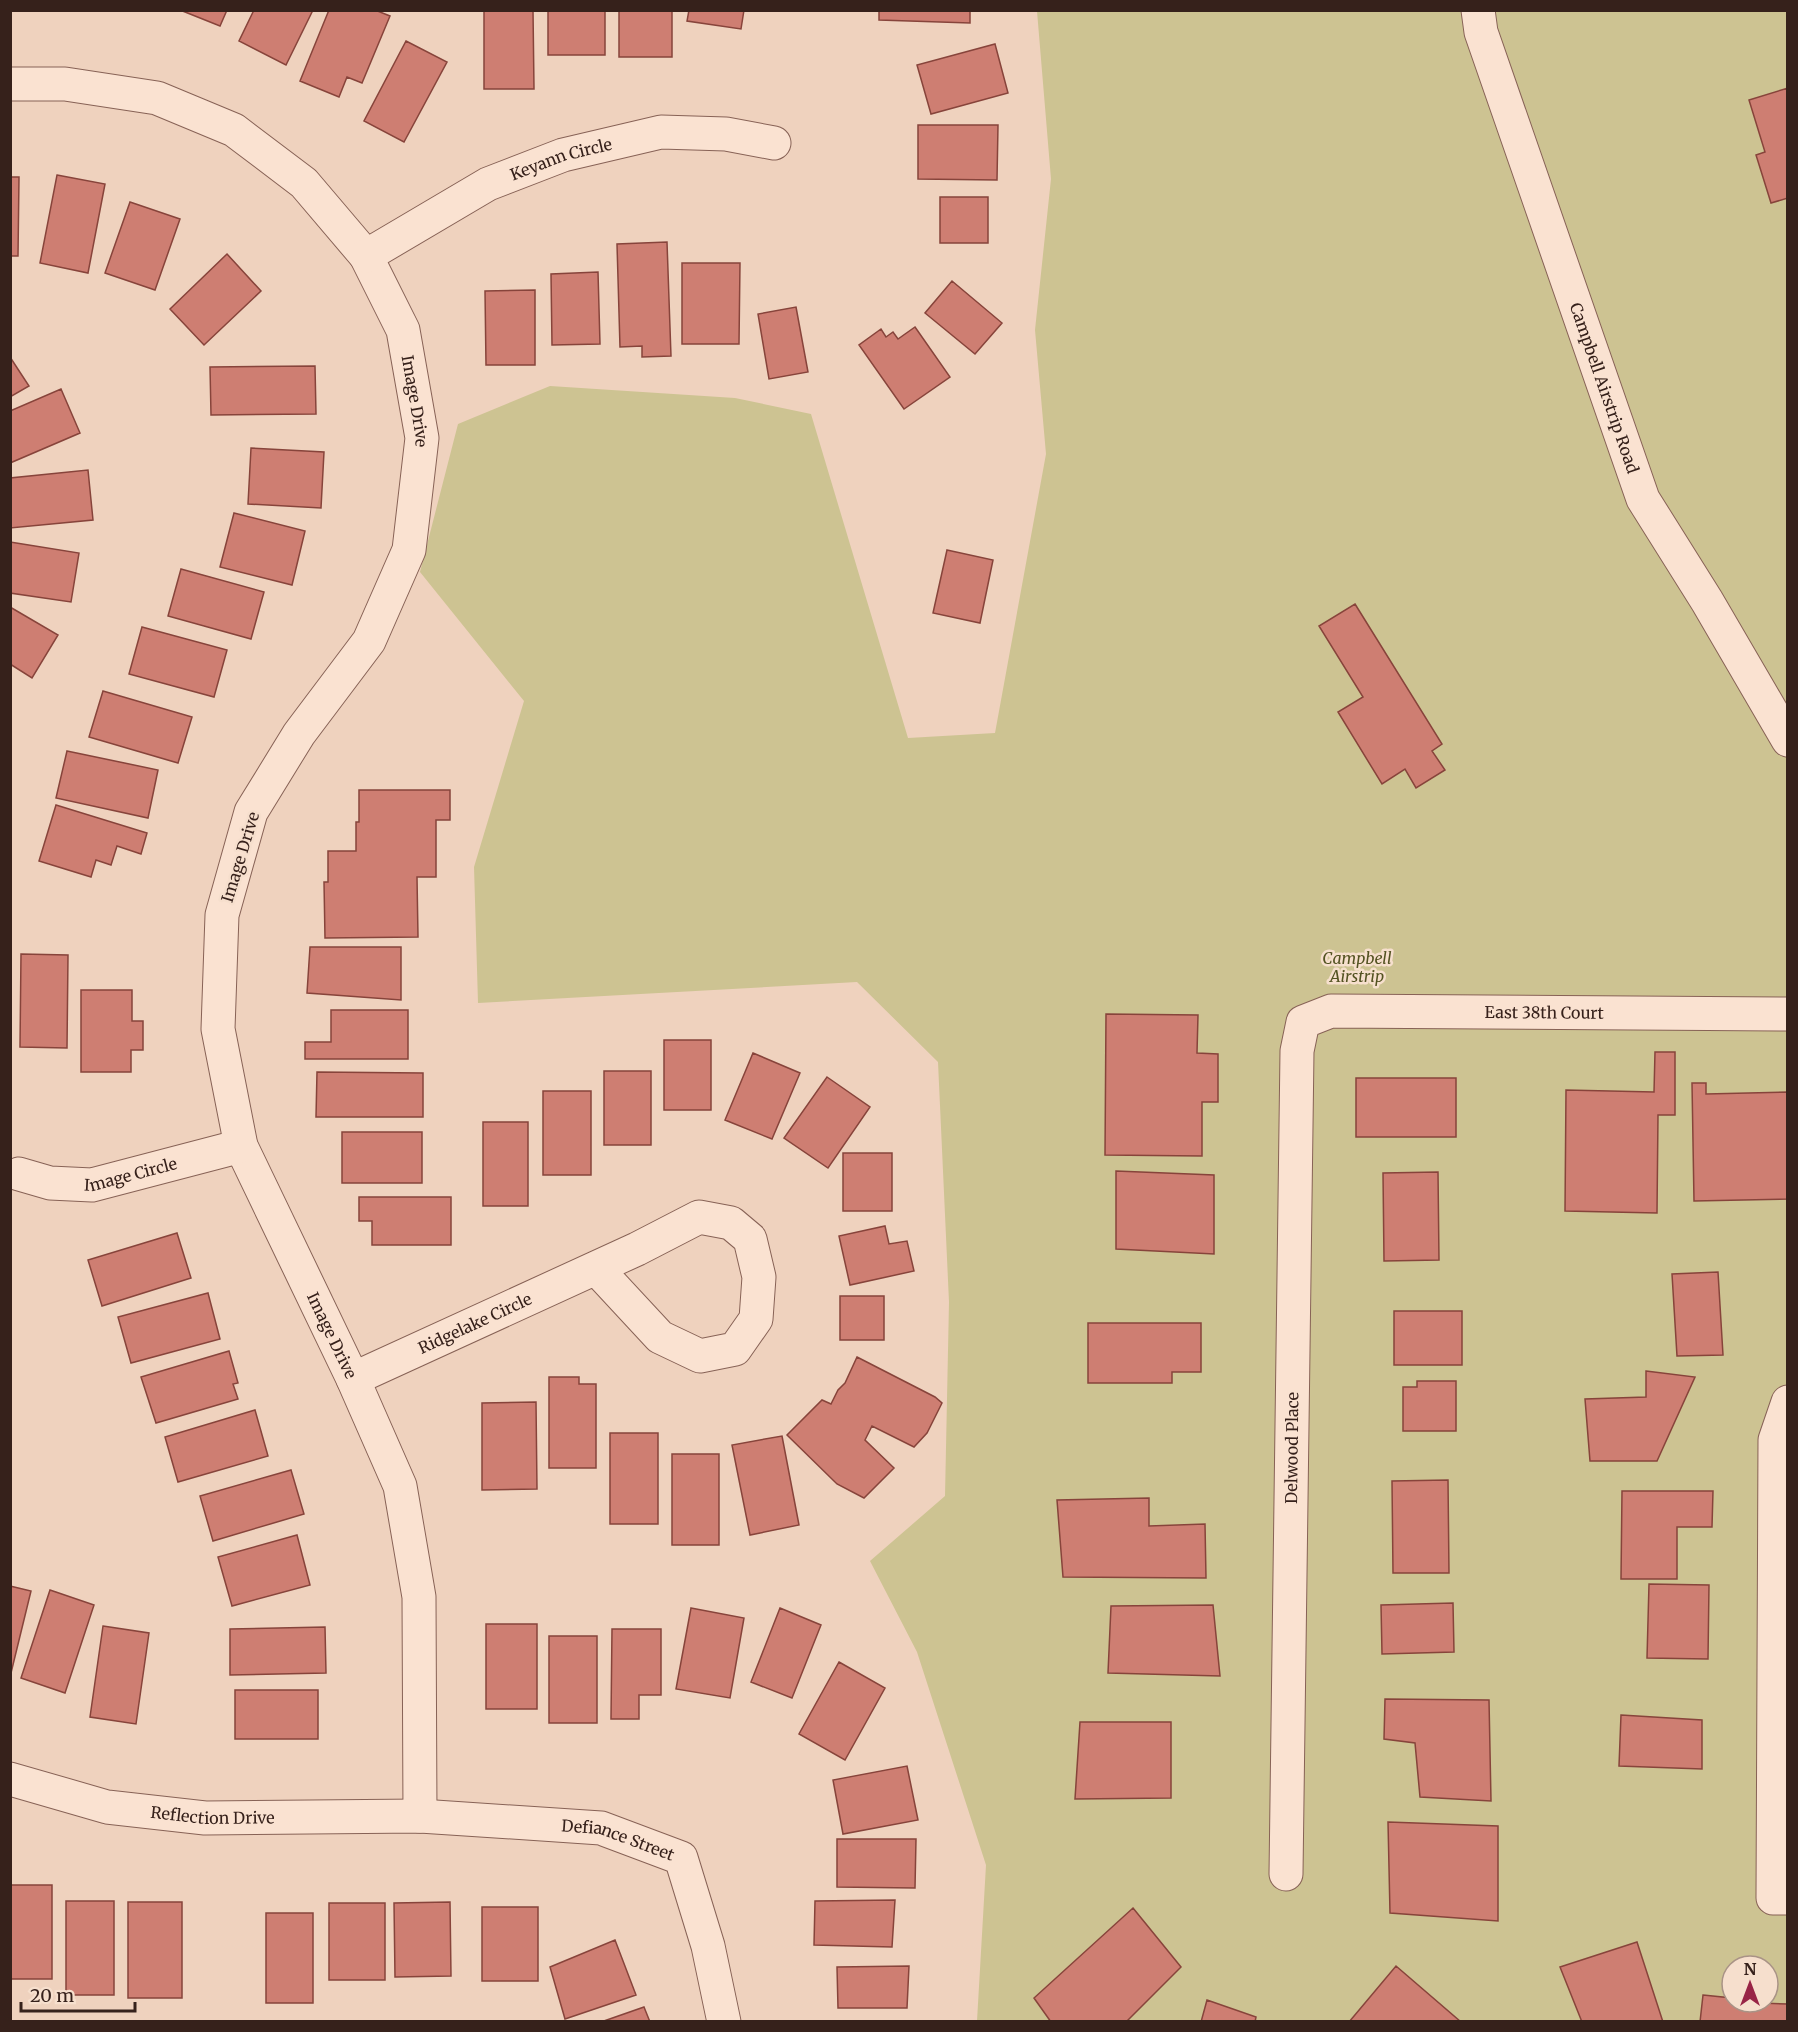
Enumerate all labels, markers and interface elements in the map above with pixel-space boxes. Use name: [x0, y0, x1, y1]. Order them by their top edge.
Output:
street label: Keyann Circle: [507, 134, 614, 185]
street label: Campbell Airstrip Road: [1566, 300, 1643, 476]
street label: Image Drive: [398, 353, 432, 448]
street label: Image Drive: [217, 809, 263, 905]
park label: Campbell Airstrip: [1322, 948, 1392, 986]
street label: East 38th Court: [1484, 1002, 1605, 1023]
street label: Image Circle: [83, 1153, 179, 1195]
street label: Image Drive: [303, 1289, 361, 1382]
street label: Ridgelake Circle: [415, 1289, 535, 1358]
street label: Delwood Place: [1281, 1392, 1302, 1504]
street label: Reflection Drive: [149, 1802, 275, 1828]
street label: Defiance Street: [561, 1815, 678, 1865]
north arrow: [1720, 1954, 1780, 2014]
text: N: [1744, 1959, 1757, 1979]
scale bar: [21, 1975, 135, 2013]
text: 20 m: [30, 1984, 74, 2007]

